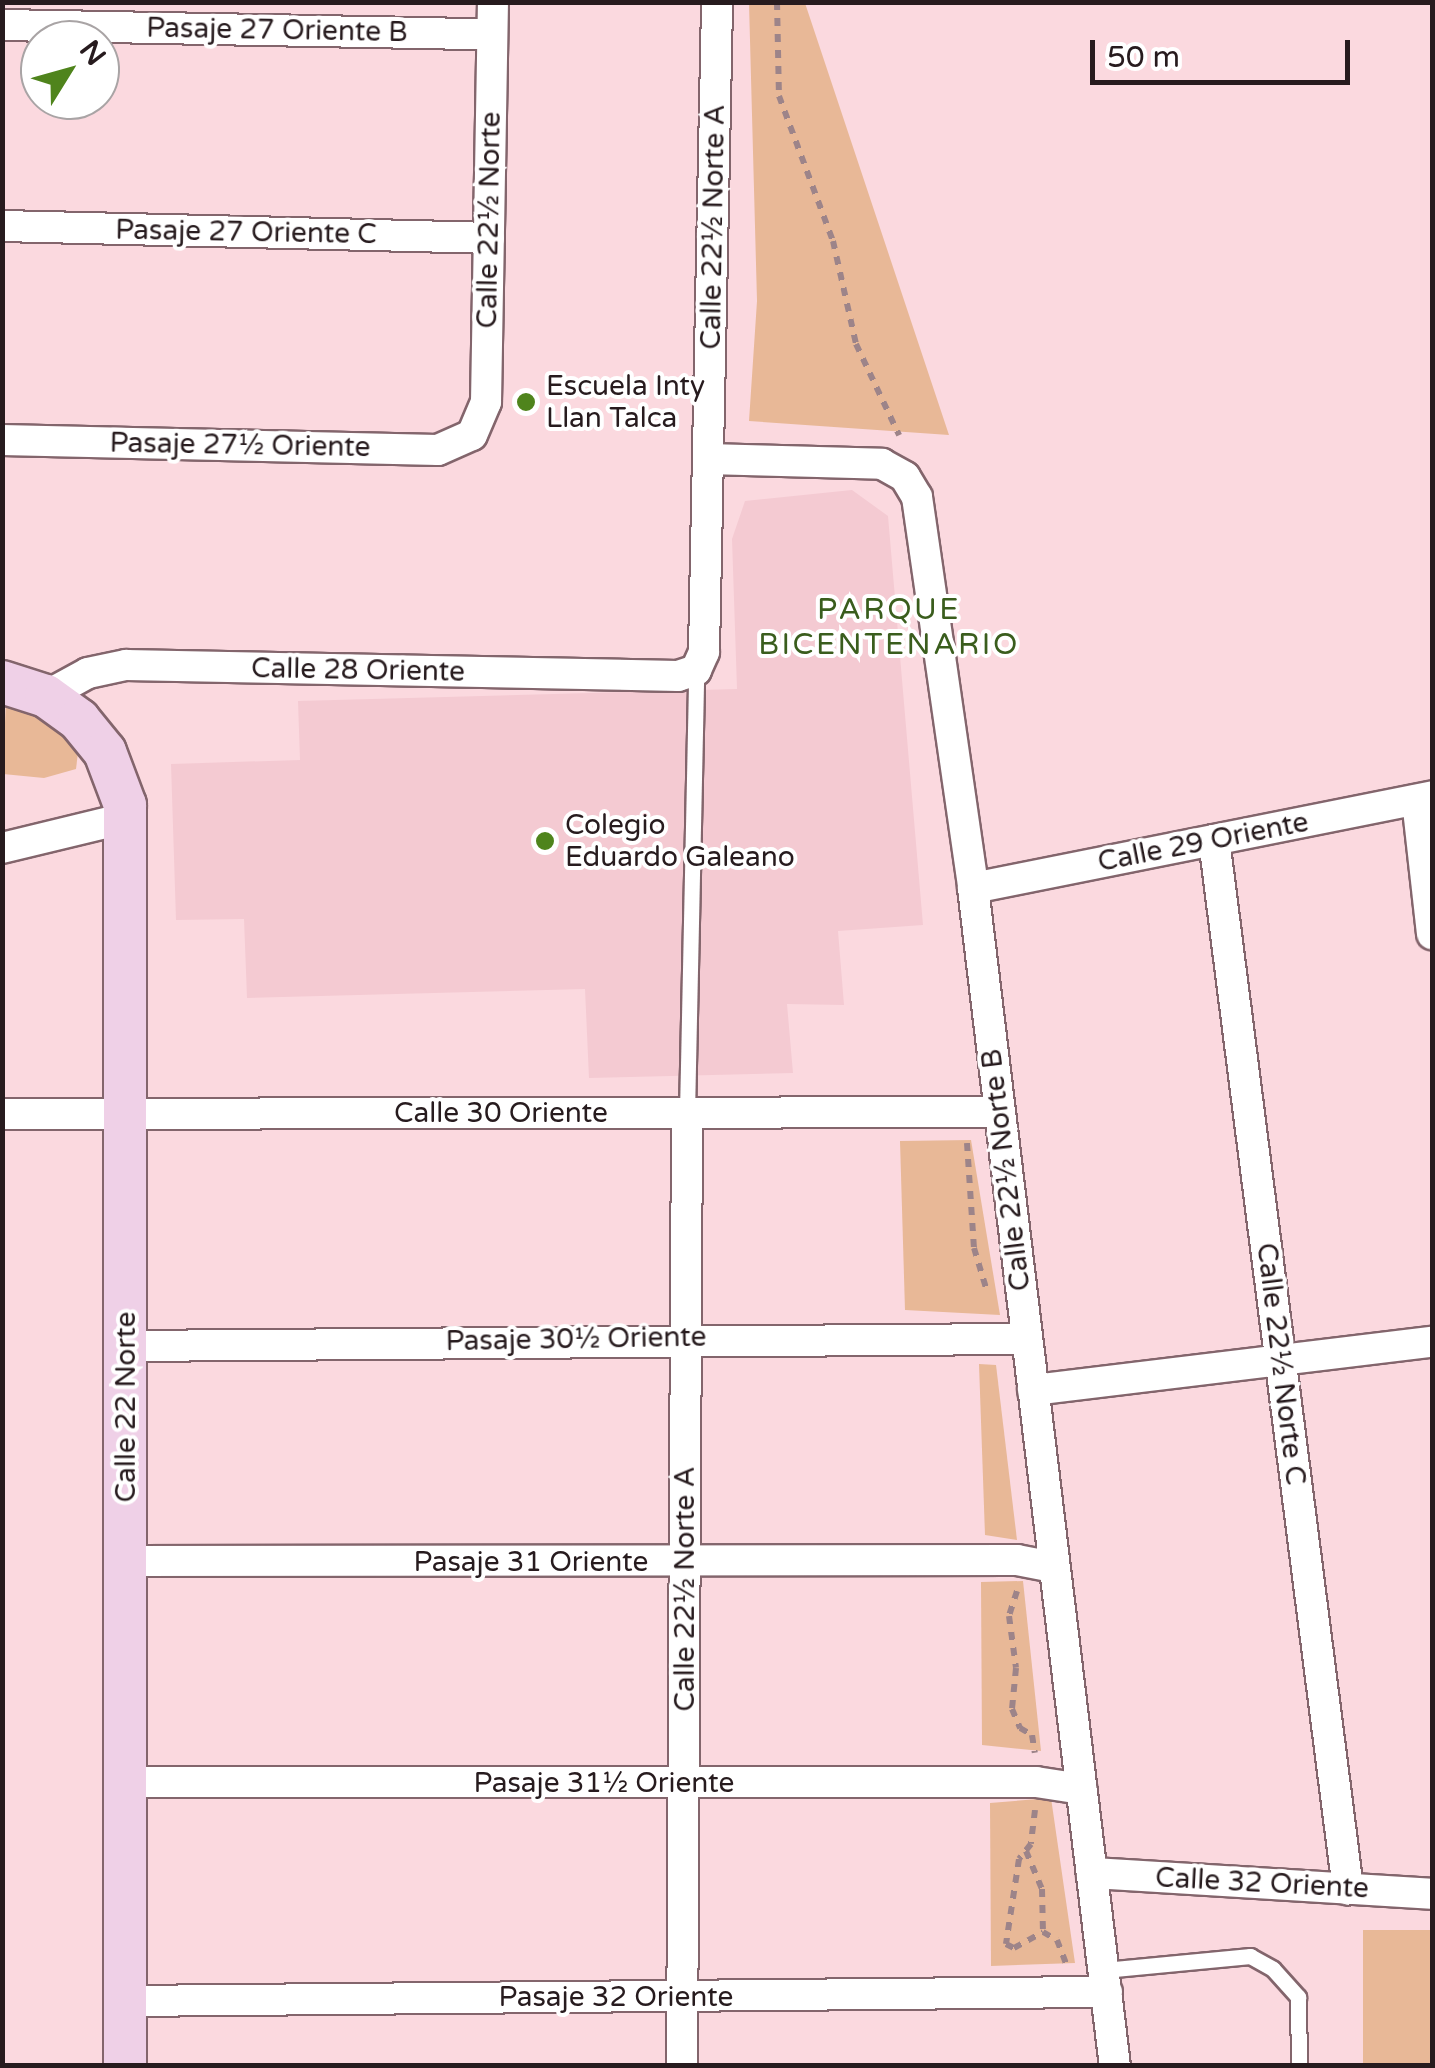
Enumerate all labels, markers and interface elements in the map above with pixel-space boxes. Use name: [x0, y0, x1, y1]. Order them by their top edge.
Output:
street label: Pasaje 27 Oriente B: [146, 11, 408, 49]
north arrow: [20, 20, 120, 120]
scale bar: [1095, 20, 1355, 82]
text: N: [72, 34, 113, 72]
text: 50 m: [1107, 39, 1180, 76]
street label: Calle 22½ Norte A: [694, 104, 732, 350]
street label: Calle 22½ Norte: [470, 111, 508, 329]
street label: Pasaje 27 Oriente C: [115, 213, 377, 251]
place label: Escuela Inty Llan Talca: [546, 369, 705, 435]
marker: Escuela Inty Llan Talca: [515, 391, 537, 413]
street label: Pasaje 27½ Oriente: [109, 426, 371, 464]
district label: PARQUE BICENTENARIO: [758, 592, 1020, 662]
street label: Calle 28 Oriente: [251, 651, 465, 689]
street label: Calle 29 Oriente: [1095, 805, 1311, 879]
place label: Colegio Eduardo Galeano: [565, 808, 795, 874]
marker: Colegio Eduardo Galeano: [534, 830, 556, 852]
street label: Calle 22½ Norte B: [974, 1047, 1038, 1293]
street label: Calle 30 Oriente: [394, 1096, 608, 1130]
street label: Calle 22½ Norte C: [1249, 1241, 1313, 1487]
street label: Calle 22 Norte: [109, 1312, 143, 1502]
street label: Pasaje 30½ Oriente: [445, 1320, 707, 1358]
street label: Calle 22½ Norte A: [668, 1466, 702, 1712]
street label: Pasaje 31 Oriente: [414, 1545, 648, 1579]
street label: Pasaje 31½ Oriente: [474, 1766, 734, 1800]
street label: Calle 32 Oriente: [1154, 1861, 1370, 1905]
street label: Pasaje 32 Oriente: [499, 1980, 733, 2014]

